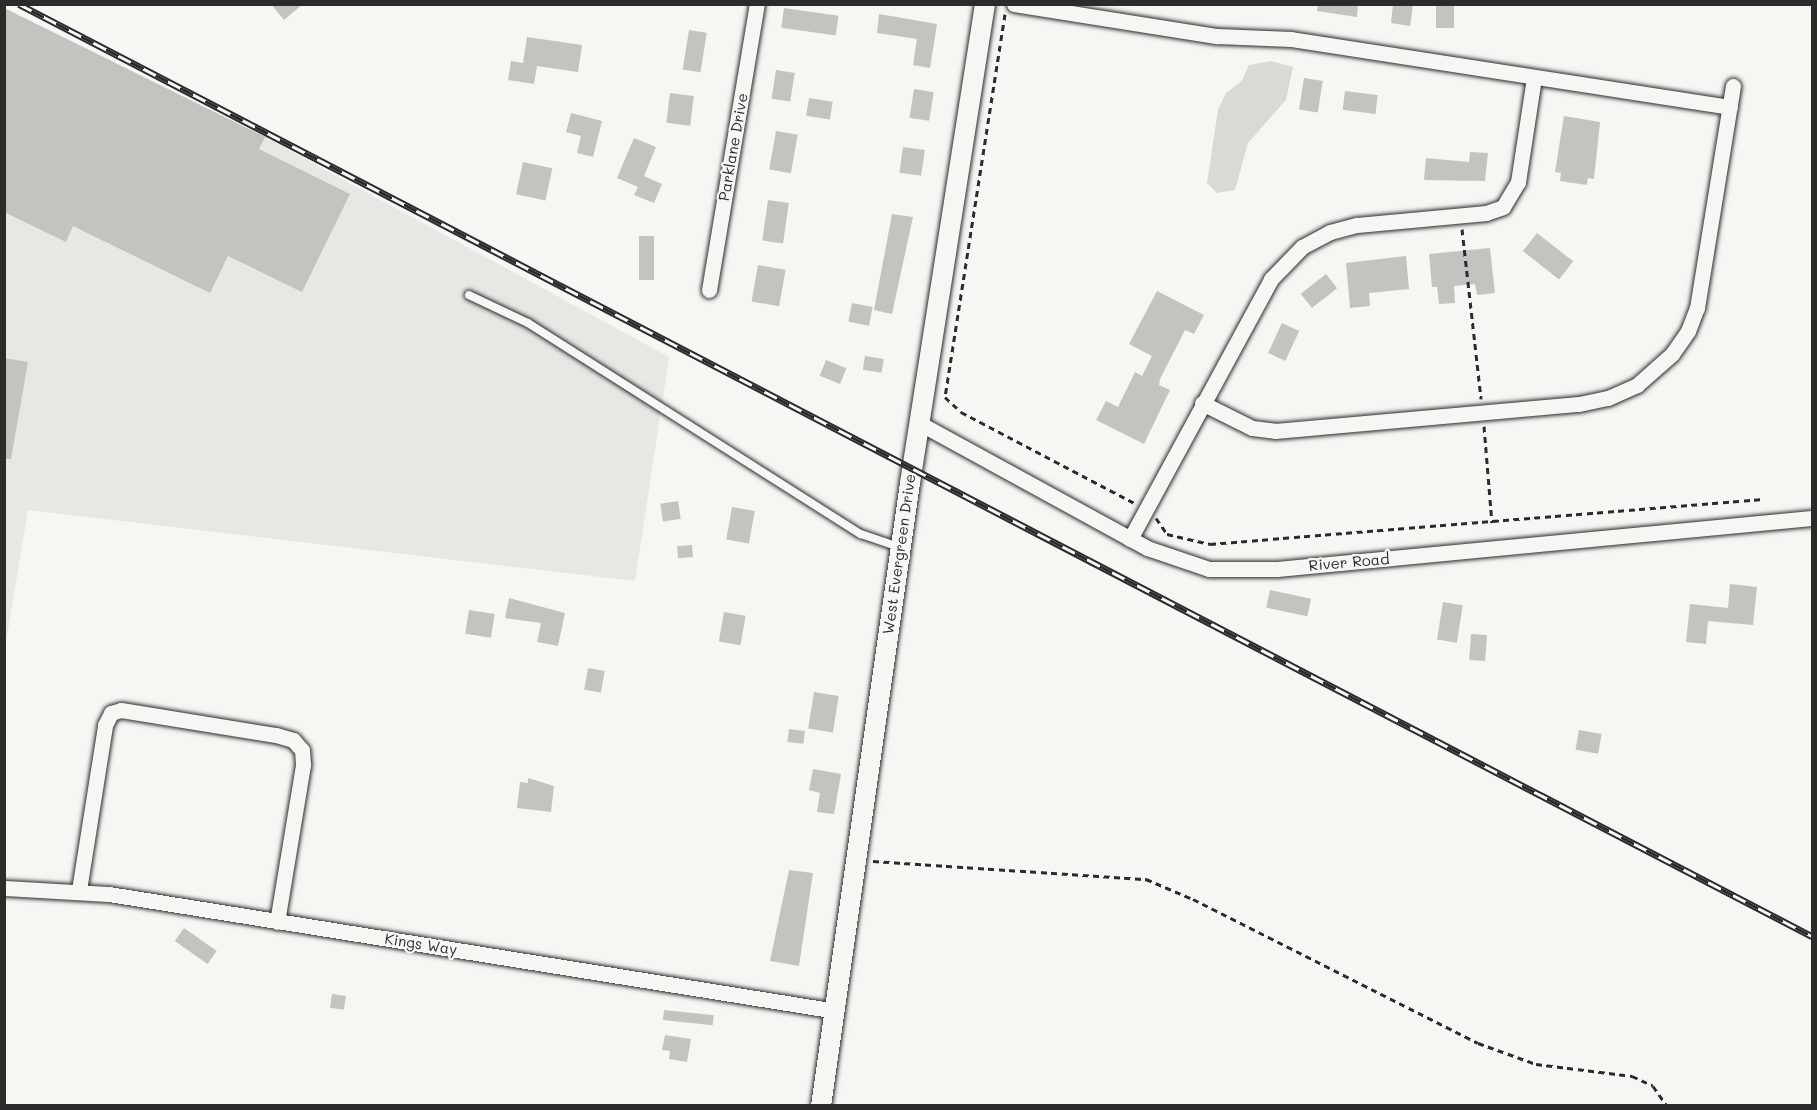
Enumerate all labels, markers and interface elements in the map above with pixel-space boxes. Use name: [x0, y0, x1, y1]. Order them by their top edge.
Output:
street label: Parklane Drive: [715, 92, 751, 202]
street label: West Evergreen Drive: [879, 473, 919, 635]
street label: River Road: [1308, 549, 1390, 575]
street label: Kings Way: [383, 929, 459, 959]

